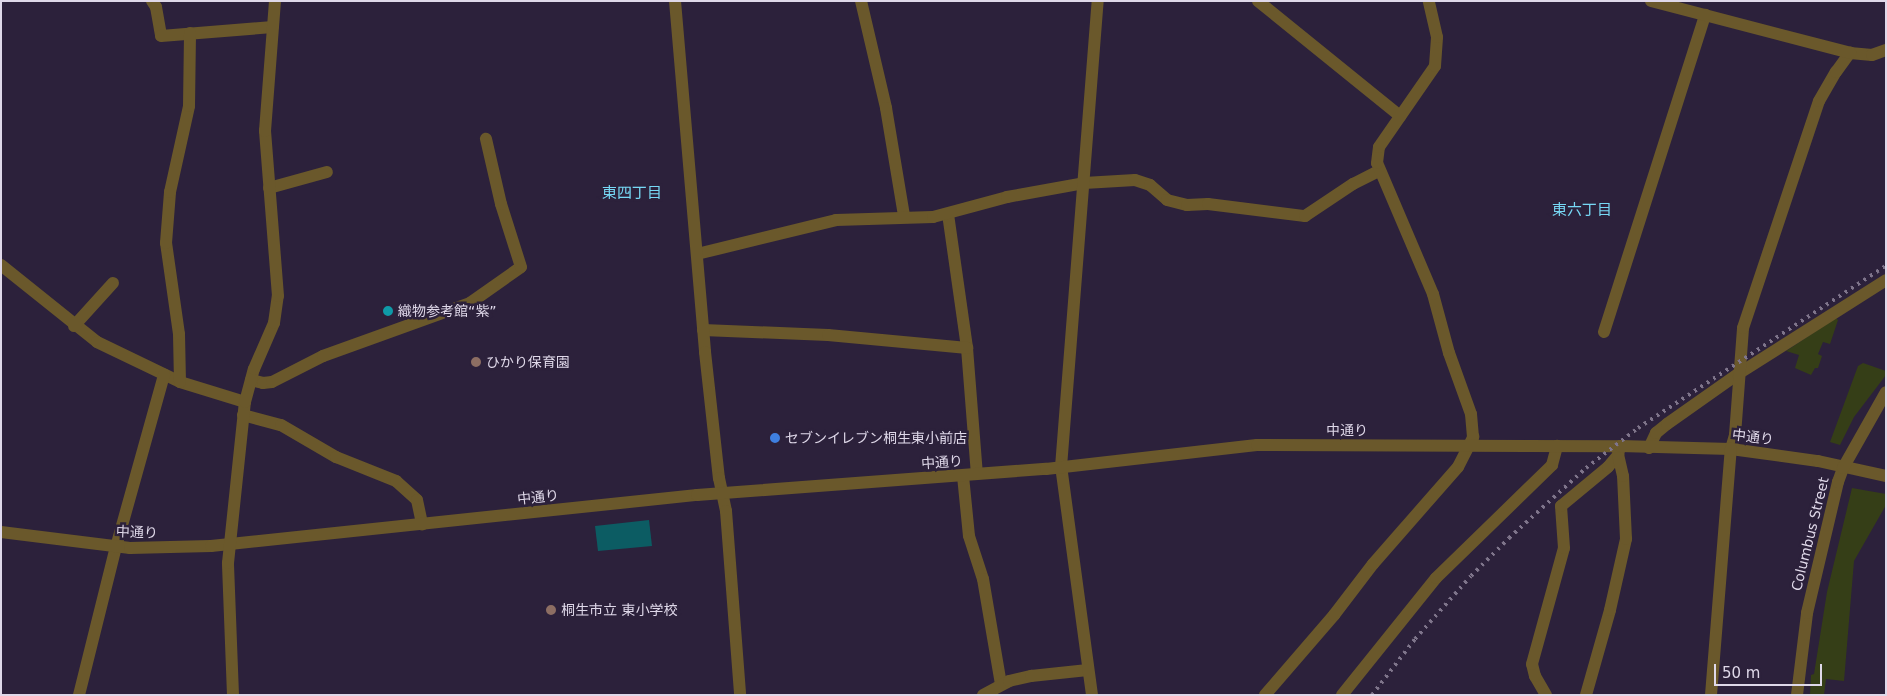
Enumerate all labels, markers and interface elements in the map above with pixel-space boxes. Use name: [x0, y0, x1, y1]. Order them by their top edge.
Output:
district label: 東四丁目: [602, 185, 662, 203]
district label: 東六丁目: [1552, 202, 1612, 220]
place label: 織物参考館“紫”: [398, 303, 497, 319]
marker: 織物参考館“紫”: [382, 305, 394, 317]
place label: ひかり保育園: [486, 354, 570, 370]
marker: ひかり保育園: [470, 356, 482, 368]
street label: 中通り: [1326, 422, 1368, 438]
street label: 中通り: [1731, 426, 1775, 448]
place label: セブンイレブン桐生東小前店: [785, 430, 967, 446]
marker: セブンイレブン桐生東小前店: [769, 432, 781, 444]
street label: 中通り: [920, 452, 964, 472]
street label: Columbus Street: [1788, 475, 1832, 593]
street label: 中通り: [516, 486, 560, 508]
street label: 中通り: [116, 523, 158, 541]
place label: 桐生市立 東小学校: [561, 602, 677, 618]
marker: 桐生市立 東小学校: [545, 604, 557, 616]
scale bar: [1717, 654, 1824, 686]
text: 50 m: [1722, 664, 1760, 682]

